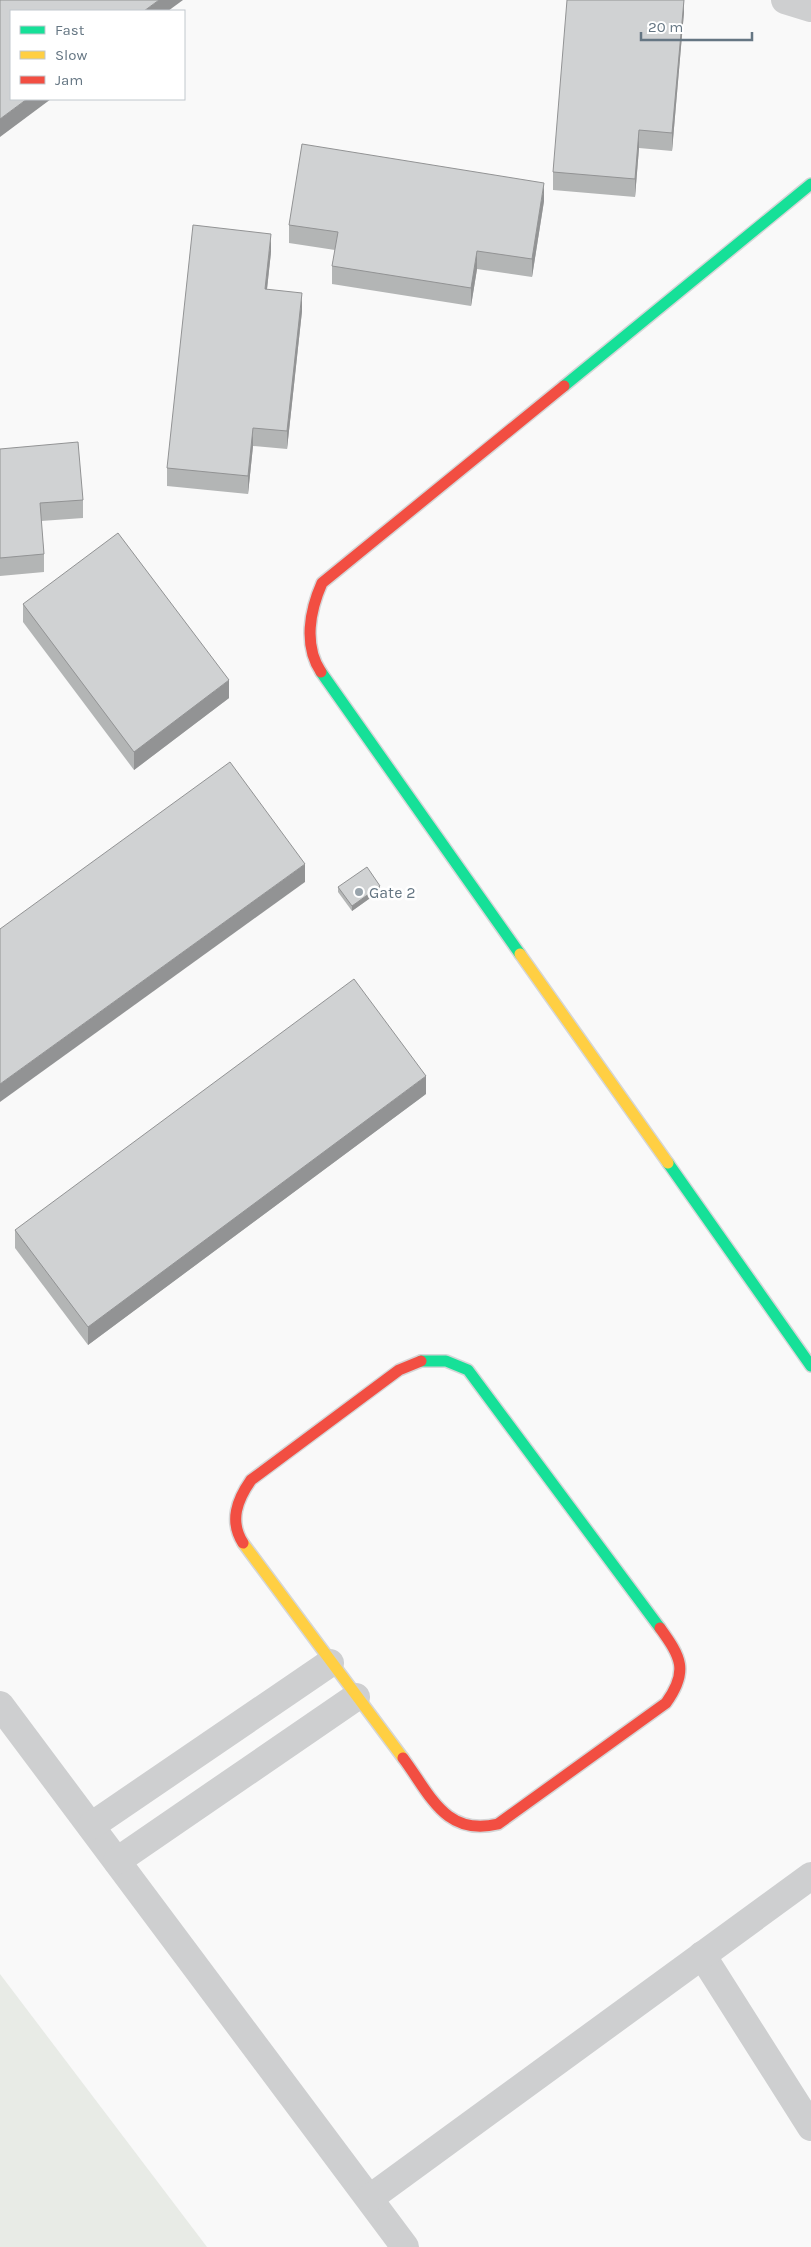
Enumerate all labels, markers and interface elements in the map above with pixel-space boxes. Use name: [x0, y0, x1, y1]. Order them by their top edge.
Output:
legend: [10, 10, 185, 100]
scale bar: [641, 10, 752, 42]
text: 20 m: [648, 18, 683, 36]
text: Fast: [55, 21, 85, 39]
text: Slow: [55, 46, 87, 64]
text: Jam: [55, 71, 83, 89]
place label: Gate 2: [369, 883, 415, 902]
marker: Gate 2: [353, 886, 365, 898]

